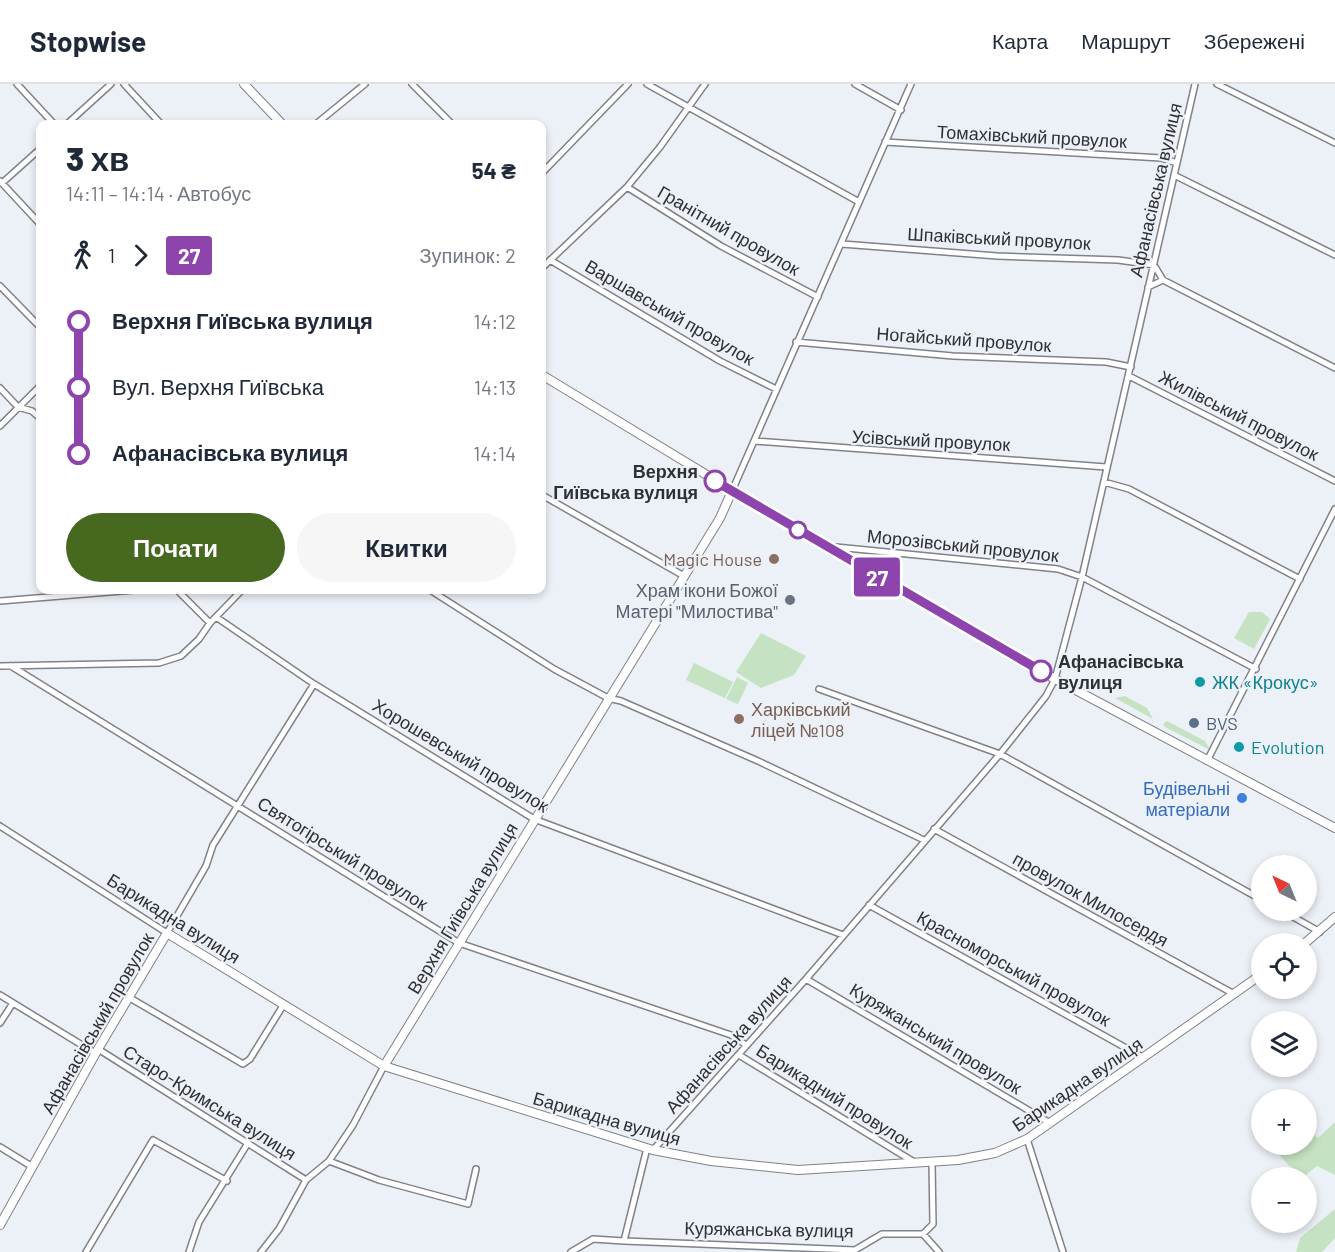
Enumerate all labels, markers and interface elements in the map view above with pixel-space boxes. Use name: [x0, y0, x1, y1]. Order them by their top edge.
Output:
text: Stopwise: [30, 24, 146, 58]
text: Карта: [992, 28, 1048, 53]
text: Маршрут: [1081, 28, 1171, 53]
text: Збережені: [1204, 28, 1305, 53]
street label: Афанасівська вулиця: [1124, 101, 1186, 279]
street label: Томахівський провулок: [936, 120, 1128, 152]
text: 3 хв: [66, 138, 129, 178]
text: 54 ₴: [472, 157, 516, 183]
street label: Гранітний провулок: [654, 180, 804, 280]
text: 14:11 – 14:14 · Автобус: [66, 181, 251, 205]
street label: Шпаківський провулок: [907, 222, 1091, 254]
icon: walk: [66, 239, 99, 272]
icon: forward: [124, 239, 157, 272]
text: 1: [108, 243, 115, 267]
text: 27: [178, 243, 200, 268]
text: Зупинок: 2: [420, 243, 516, 267]
street label: Варшавський провулок: [581, 254, 759, 370]
text: Верхня Гиївська вулиця: [112, 307, 373, 333]
text: 14:12: [473, 309, 516, 333]
street label: Ногайський провулок: [876, 322, 1052, 356]
street label: Жилівський провулок: [1155, 365, 1323, 465]
text: Вул. Верхня Гиївська: [112, 373, 324, 399]
text: 14:13: [474, 375, 516, 399]
street label: Усівський провулок: [851, 425, 1011, 455]
text: Афанасівська вулиця: [112, 439, 348, 465]
text: 14:14: [473, 441, 516, 465]
place label: Верхня Гиївська вулиця: [553, 460, 698, 503]
marker: Верхня Гиївська вулиця: [704, 470, 726, 492]
button: Почати: [66, 513, 285, 582]
button: Квитки: [297, 513, 516, 582]
unlabelled marker: [789, 521, 807, 539]
street label: Морозівський провулок: [866, 524, 1060, 566]
place label: Magic House: [663, 548, 762, 570]
marker: Magic House: [767, 552, 781, 566]
line badge: 27: [850, 558, 904, 596]
text: 27: [866, 565, 888, 590]
place label: Храм ікони Божої Матері "Милостива": [616, 579, 778, 622]
marker: Храм ікони Божої Матері "Милостива": [783, 593, 797, 607]
place label: Афанасівська вулиця: [1058, 650, 1184, 693]
marker: Афанасівська вулиця: [1030, 660, 1052, 682]
place label: ЖК «Крокус»: [1212, 671, 1319, 693]
marker: ЖК «Крокус»: [1193, 675, 1207, 689]
street label: Хорошевський провулок: [369, 694, 553, 816]
place label: Харківський ліцей №108: [751, 698, 851, 741]
marker: Харківський ліцей №108: [732, 712, 746, 726]
place label: BVS: [1206, 712, 1238, 734]
marker: BVS: [1187, 716, 1201, 730]
place label: Evolution: [1251, 736, 1324, 758]
marker: Evolution: [1232, 740, 1246, 754]
place label: Будівельні матеріали: [1143, 777, 1230, 820]
marker: Будівельні матеріали: [1235, 791, 1249, 805]
street label: Святогірський провулок: [254, 792, 432, 915]
street label: Верхня Гиївська вулиця: [402, 818, 522, 998]
street label: провулок Милосердя: [1009, 847, 1173, 951]
north arrow: [1251, 855, 1317, 921]
map controls: [1251, 855, 1317, 1233]
street label: Барикадна вулиця: [103, 868, 245, 968]
street label: Красноморський провулок: [913, 906, 1115, 1031]
street label: Афанасівський провулок: [36, 928, 158, 1117]
button: locate: [1251, 933, 1317, 999]
street label: Афанасівська вулиця: [660, 971, 796, 1117]
street label: Куряжанський провулок: [846, 978, 1026, 1098]
button: layers: [1251, 1011, 1317, 1077]
street label: Барикадна вулиця: [1008, 1032, 1146, 1136]
street label: Барикадний провулок: [753, 1039, 917, 1153]
street label: Старо-Кримська вулиця: [119, 1040, 301, 1164]
street label: Барикадна вулиця: [531, 1086, 683, 1150]
button: +: [1251, 1089, 1317, 1155]
button: −: [1251, 1167, 1317, 1233]
street label: Куряжанська вулиця: [684, 1217, 854, 1241]

